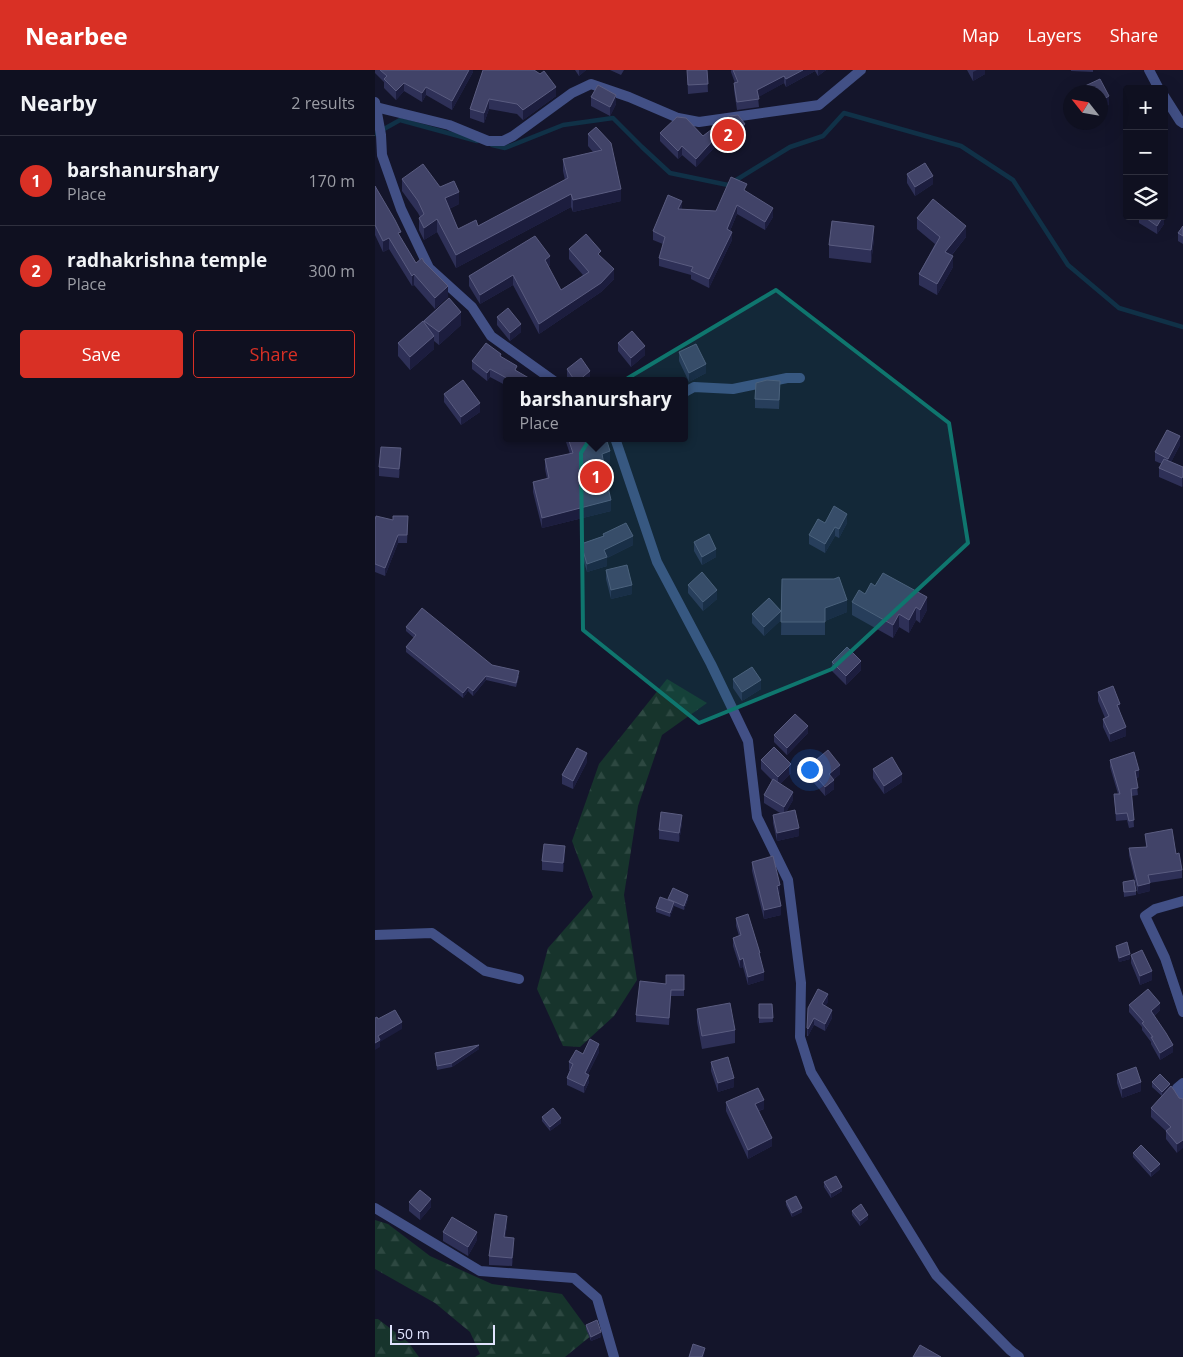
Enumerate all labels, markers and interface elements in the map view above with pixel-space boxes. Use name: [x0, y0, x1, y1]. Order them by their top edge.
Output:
text: Nearbee: [25, 19, 128, 52]
text: Map: [962, 23, 999, 47]
text: Layers: [1027, 23, 1082, 47]
text: Share: [1110, 23, 1158, 47]
north arrow: [1063, 85, 1108, 130]
map controls: [1123, 85, 1168, 220]
button: +: [1123, 85, 1168, 130]
text: Nearby: [20, 89, 97, 117]
text: 2 results: [291, 92, 355, 114]
pin: 2: [712, 116, 744, 154]
button: −: [1123, 130, 1168, 175]
text: barshanurshary: [67, 157, 219, 183]
text: 1: [31, 170, 41, 192]
text: 170 m: [309, 170, 355, 192]
button: layers: [1123, 175, 1168, 220]
text: Place: [67, 183, 106, 205]
text: radhakrishna temple: [67, 247, 267, 273]
text: 2: [31, 260, 41, 282]
text: 300 m: [309, 260, 355, 282]
text: Place: [67, 273, 106, 295]
button: Save: [20, 330, 183, 378]
button: Share: [193, 330, 355, 378]
popup: [503, 377, 688, 442]
text: barshanurshary: [520, 386, 671, 412]
text: Place: [520, 412, 559, 434]
pin: 1: [580, 458, 612, 496]
your location: [797, 757, 823, 783]
scale bar: [390, 1322, 495, 1345]
text: 50 m: [397, 1324, 430, 1343]

